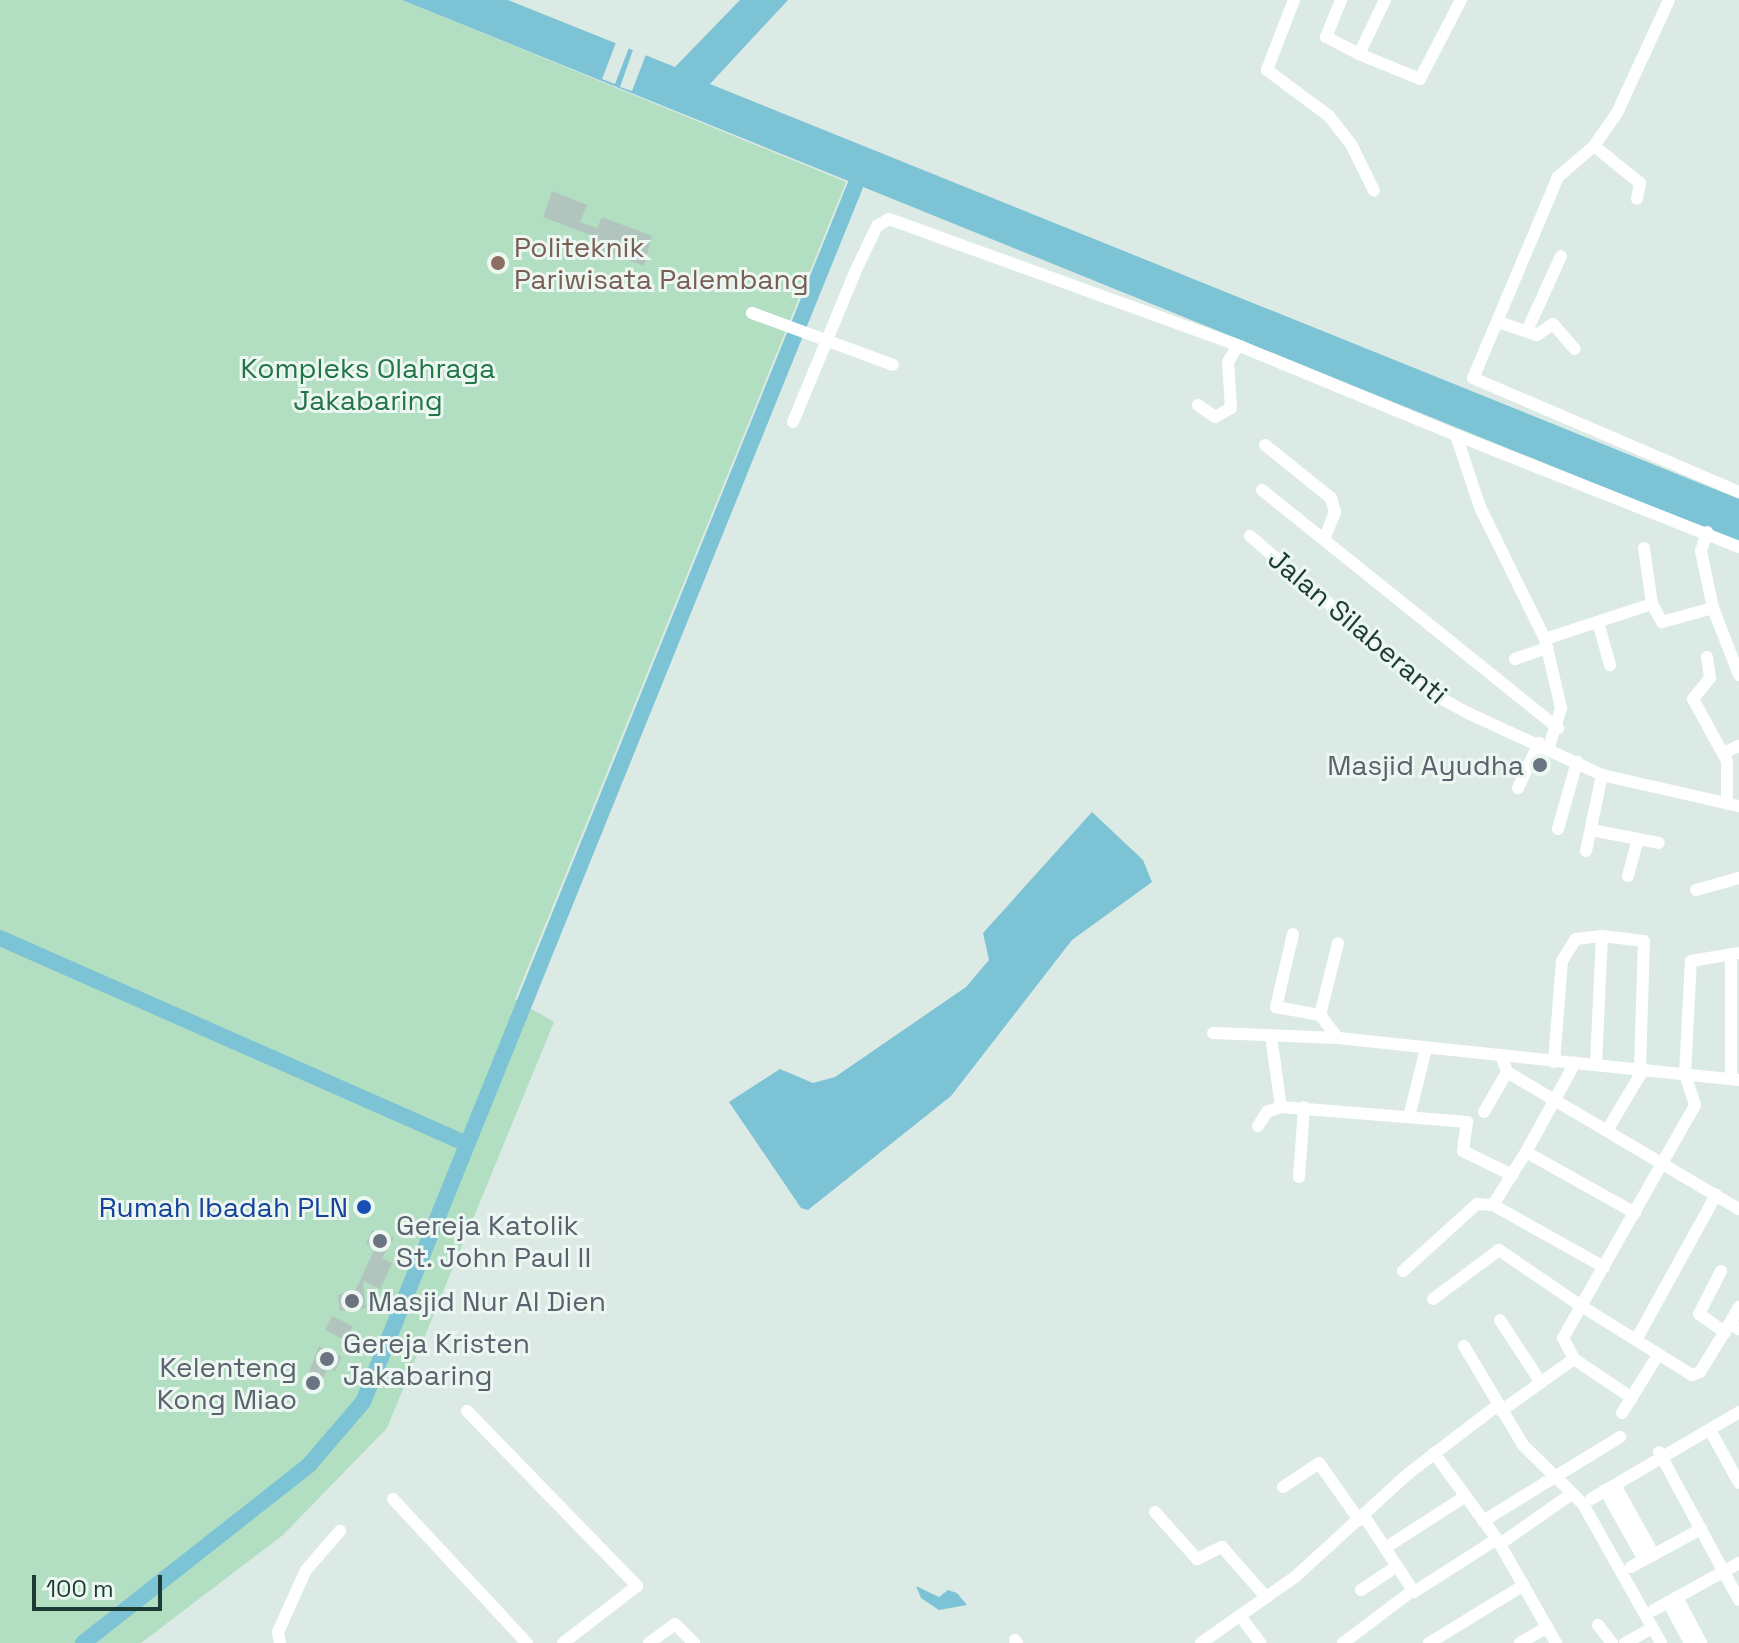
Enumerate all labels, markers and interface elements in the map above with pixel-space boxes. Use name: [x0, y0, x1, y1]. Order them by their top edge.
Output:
place label: Politeknik Pariwisata Palembang: [514, 230, 809, 296]
marker: Politeknik Pariwisata Palembang: [489, 254, 507, 272]
park label: Kompleks Olahraga Jakabaring: [241, 351, 495, 417]
street label: Jalan Silaberanti: [1262, 541, 1454, 711]
place label: Masjid Ayudha: [1327, 748, 1524, 782]
marker: Masjid Ayudha: [1531, 756, 1549, 774]
place label: Rumah Ibadah PLN: [99, 1190, 348, 1224]
marker: Rumah Ibadah PLN: [355, 1198, 373, 1216]
place label: Gereja Katolik St. John Paul II: [396, 1208, 592, 1274]
marker: Gereja Katolik St. John Paul II: [371, 1232, 389, 1250]
place label: Masjid Nur Al Dien: [368, 1284, 606, 1318]
marker: Masjid Nur Al Dien: [343, 1292, 361, 1310]
place label: Gereja Kristen Jakabaring: [343, 1326, 530, 1392]
place label: Kelenteng Kong Miao: [157, 1350, 297, 1416]
marker: Gereja Kristen Jakabaring: [318, 1350, 336, 1368]
marker: Kelenteng Kong Miao: [304, 1374, 322, 1392]
scale bar: [36, 1559, 166, 1609]
text: 100 m: [46, 1573, 114, 1604]

